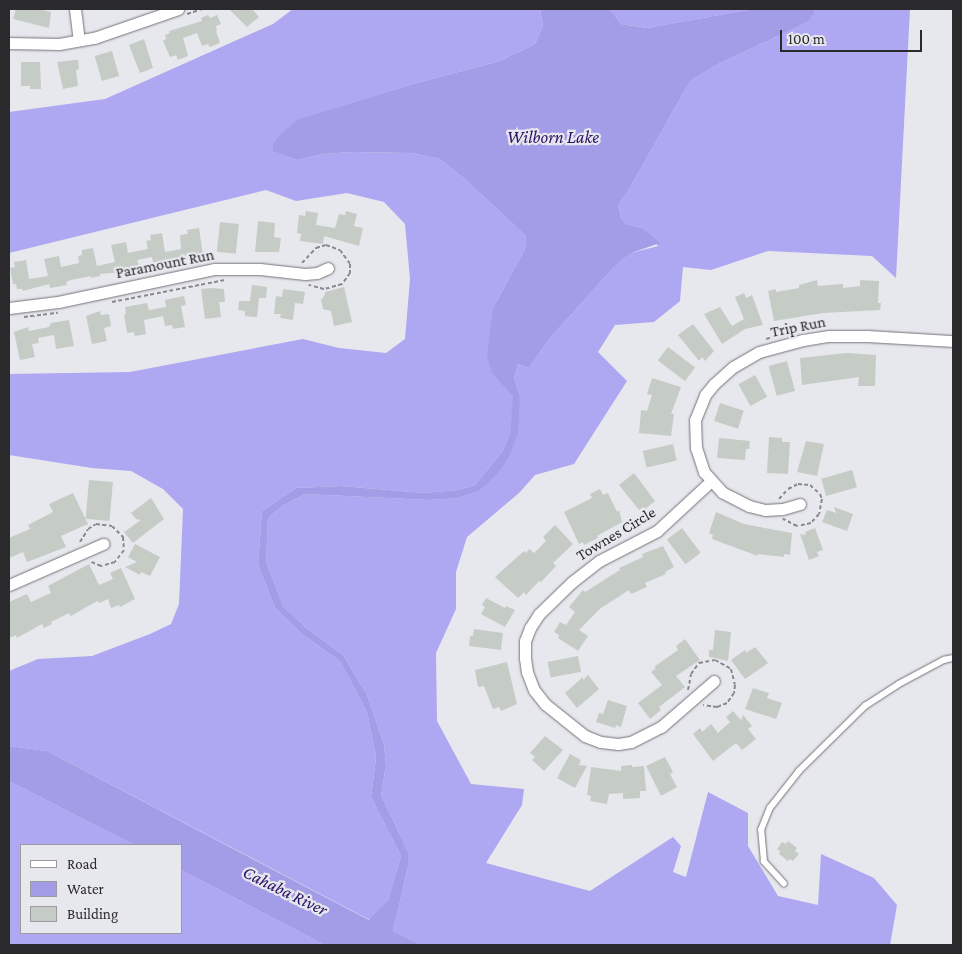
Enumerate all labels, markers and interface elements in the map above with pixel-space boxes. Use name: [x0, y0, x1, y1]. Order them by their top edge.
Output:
scale bar: [782, 20, 924, 52]
text: 100 m: [788, 31, 825, 47]
water label: Wilborn Lake: [507, 126, 599, 148]
street label: Paramount Run: [114, 245, 216, 283]
street label: Trip Run: [769, 312, 827, 342]
street label: Townes Circle: [573, 503, 659, 565]
legend: [20, 844, 182, 934]
text: Road: [67, 856, 97, 872]
water label: Cahaba River: [239, 861, 331, 921]
text: Water: [67, 881, 104, 897]
text: Building: [67, 906, 118, 922]

